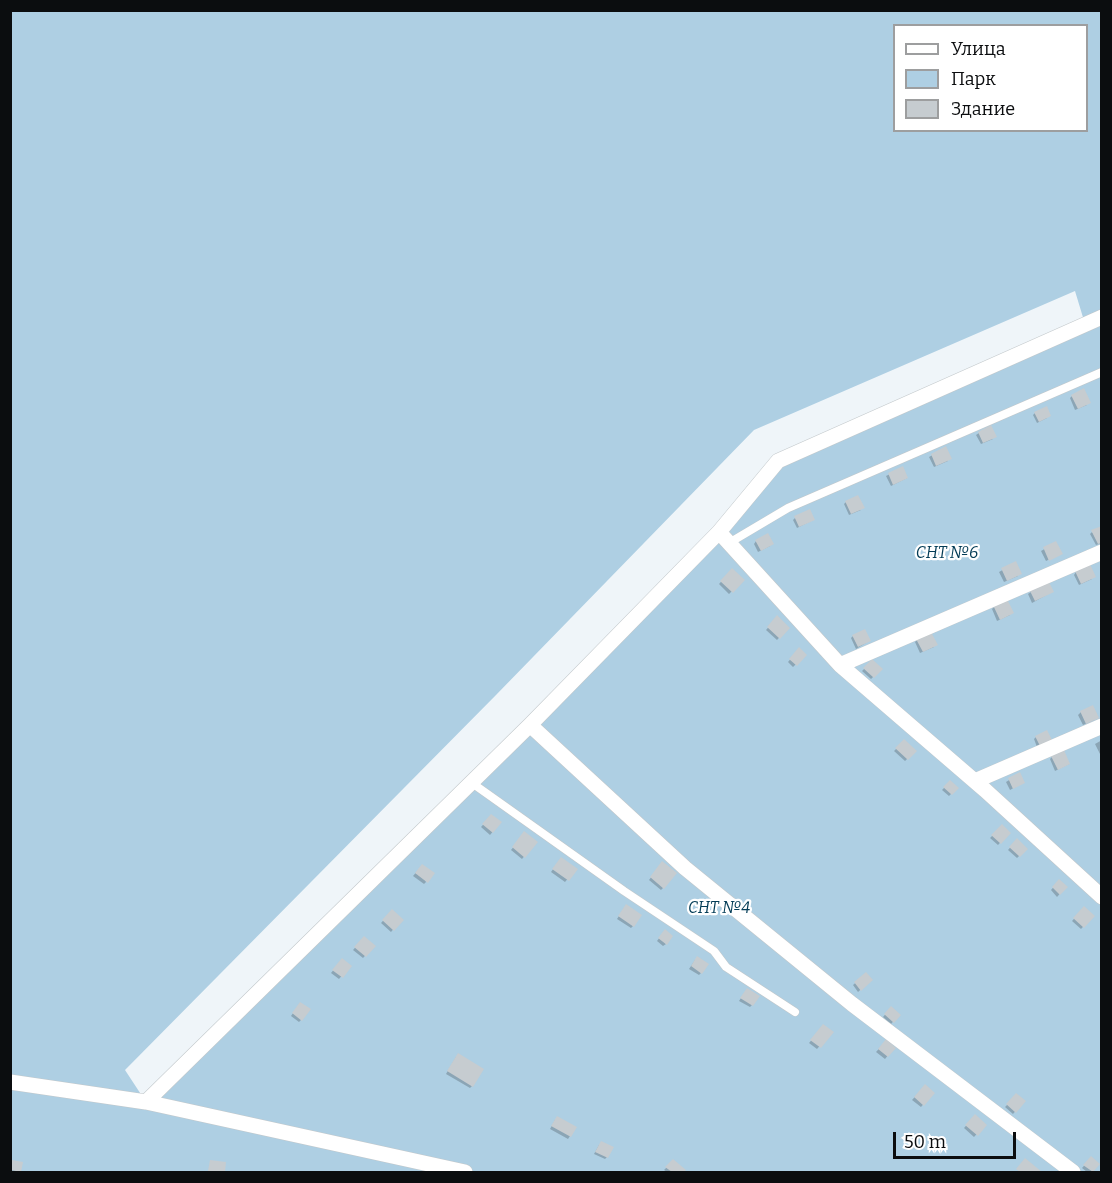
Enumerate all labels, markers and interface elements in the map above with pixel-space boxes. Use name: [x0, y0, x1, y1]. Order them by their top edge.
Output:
legend: [893, 24, 1088, 132]
text: Улица: [951, 38, 1006, 60]
text: Парк: [951, 68, 996, 90]
text: Здание: [951, 98, 1015, 120]
park label: СНТ №6: [916, 544, 978, 564]
park label: СНТ №4: [688, 899, 750, 919]
scale bar: [896, 1120, 1019, 1158]
text: 50 m: [904, 1131, 946, 1153]

